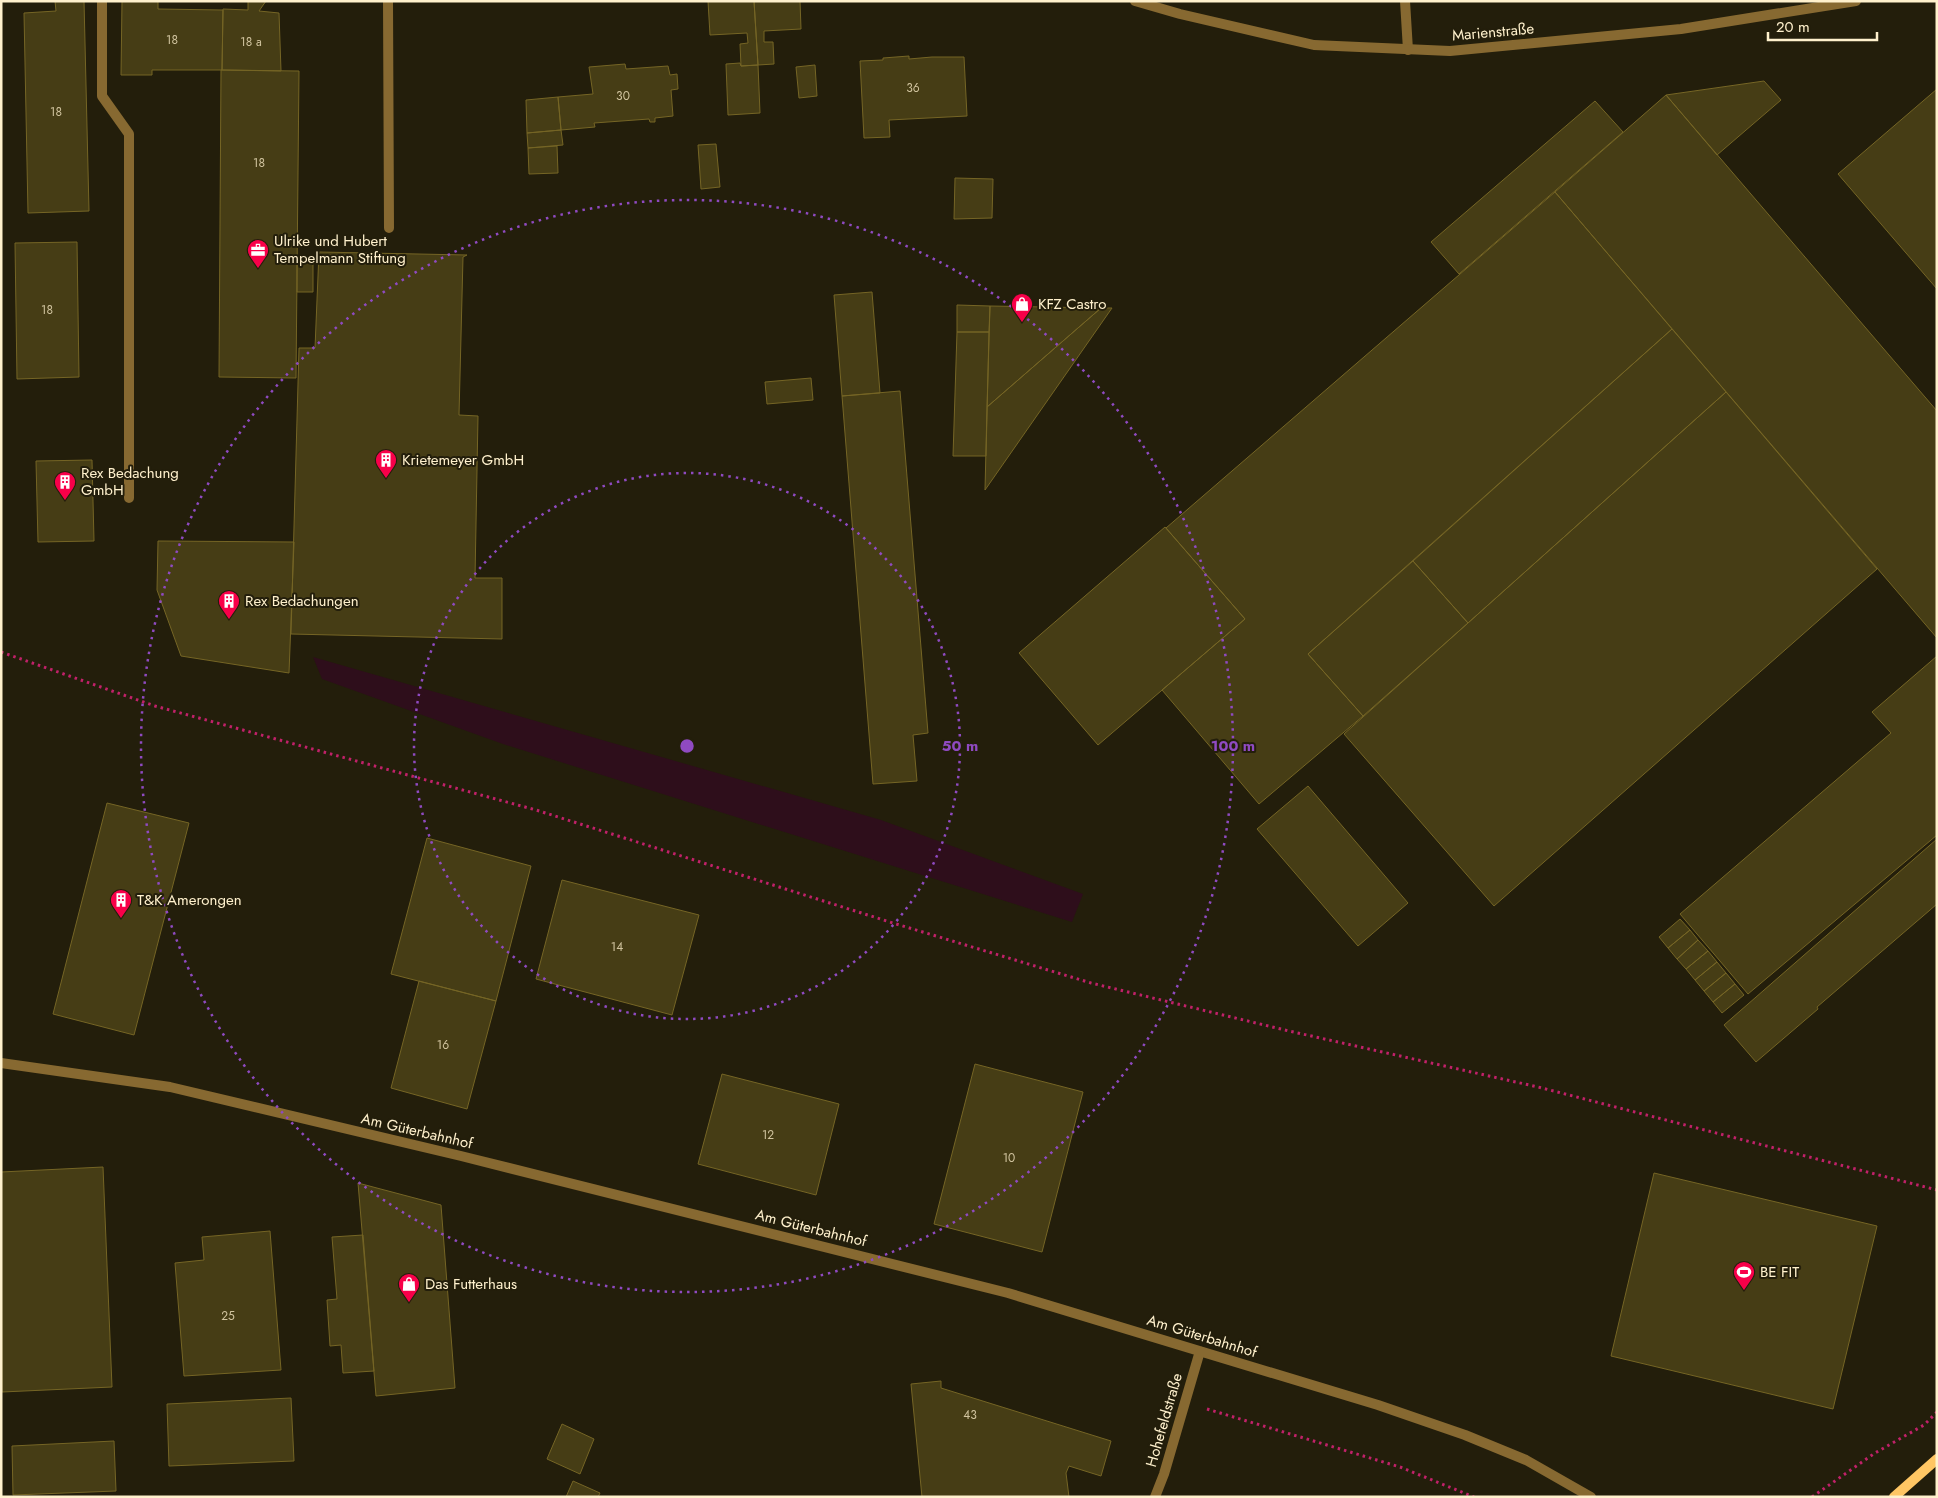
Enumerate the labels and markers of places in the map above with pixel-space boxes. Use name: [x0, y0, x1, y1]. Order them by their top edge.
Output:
place label: Ulrike und Hubert Tempelmann Stiftung: [274, 230, 406, 269]
office icon: Ulrike und Hubert Tempelmann Stiftung: [246, 238, 270, 269]
shop icon: KFZ Castro: [1010, 292, 1034, 323]
place label: KFZ Castro: [1038, 293, 1106, 315]
building icon: Krietemeyer GmbH: [374, 448, 398, 479]
place label: Krietemeyer GmbH: [402, 449, 524, 471]
place label: Rex Bedachung GmbH: [81, 462, 179, 501]
building icon: Rex Bedachung GmbH: [53, 470, 77, 501]
building icon: Rex Bedachungen: [217, 589, 241, 620]
place label: Rex Bedachungen: [245, 590, 359, 612]
centre of rings: [678, 737, 696, 755]
building icon: T&K Amerongen: [109, 888, 133, 919]
place label: T&K Amerongen: [137, 889, 242, 911]
sports icon: BE FIT: [1732, 1260, 1756, 1291]
place label: BE FIT: [1760, 1261, 1799, 1283]
shop icon: Das Futterhaus: [397, 1272, 421, 1303]
place label: Das Futterhaus: [425, 1273, 517, 1295]

